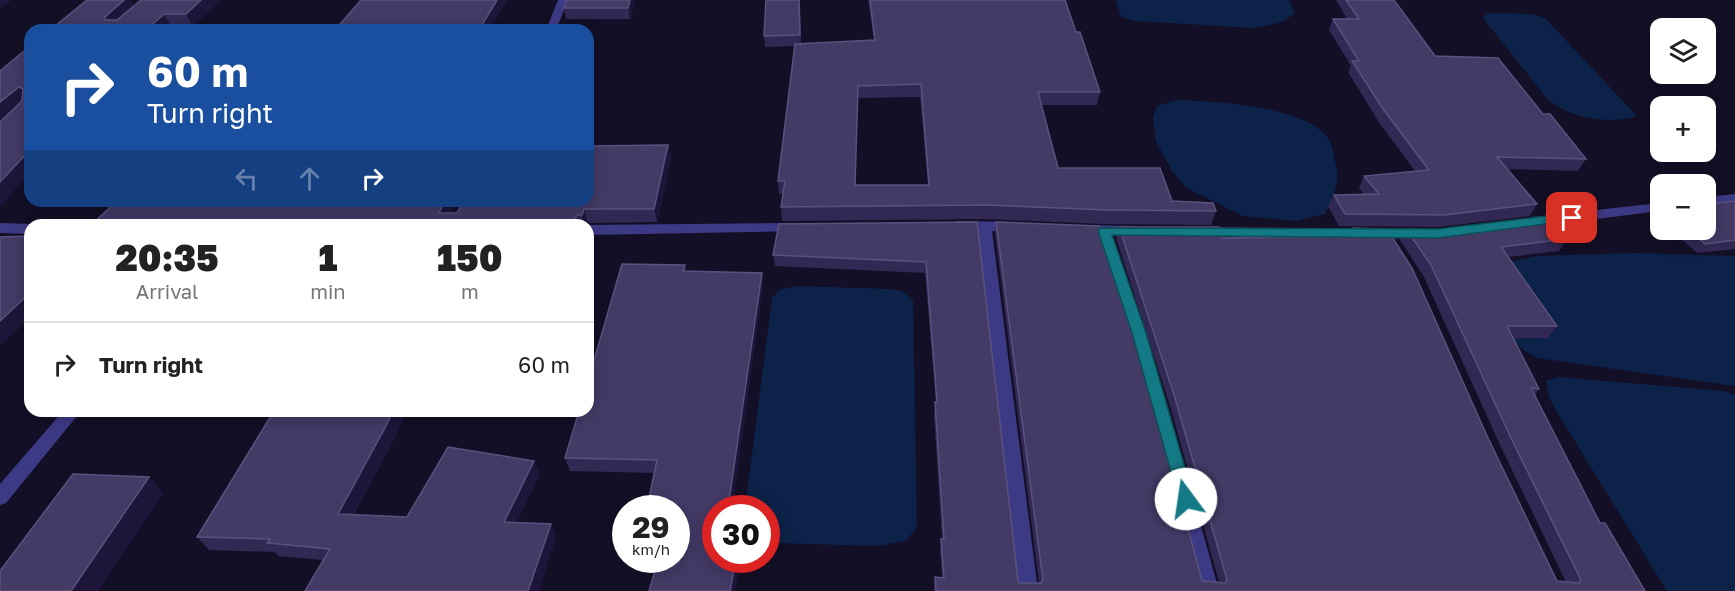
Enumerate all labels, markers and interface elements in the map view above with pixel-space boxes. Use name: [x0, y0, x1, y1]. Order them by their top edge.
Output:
map controls: [1650, 18, 1716, 240]
button: layers: [1650, 18, 1716, 84]
text: 60 m: [147, 46, 248, 96]
icon: right: [48, 48, 126, 126]
button: +: [1650, 96, 1716, 162]
text: Turn right: [147, 97, 273, 129]
icon: left: [230, 162, 263, 195]
icon: ahead: [293, 162, 326, 195]
icon: right: [356, 162, 389, 195]
button: −: [1650, 174, 1716, 240]
pin: [1546, 192, 1597, 243]
icon: arrive: [1555, 201, 1588, 234]
text: 20:35: [115, 236, 219, 279]
text: 1: [318, 236, 337, 279]
text: 150: [437, 236, 503, 279]
text: Arrival: [136, 279, 198, 303]
text: min: [310, 279, 346, 303]
text: m: [461, 279, 479, 303]
icon: right: [48, 348, 81, 381]
text: Turn right: [99, 351, 203, 378]
text: 60 m: [518, 351, 570, 378]
position arrow: [1154, 467, 1218, 531]
speed limit sign: 30: [702, 495, 780, 573]
text: 29: [632, 509, 670, 545]
text: km/h: [632, 540, 670, 558]

